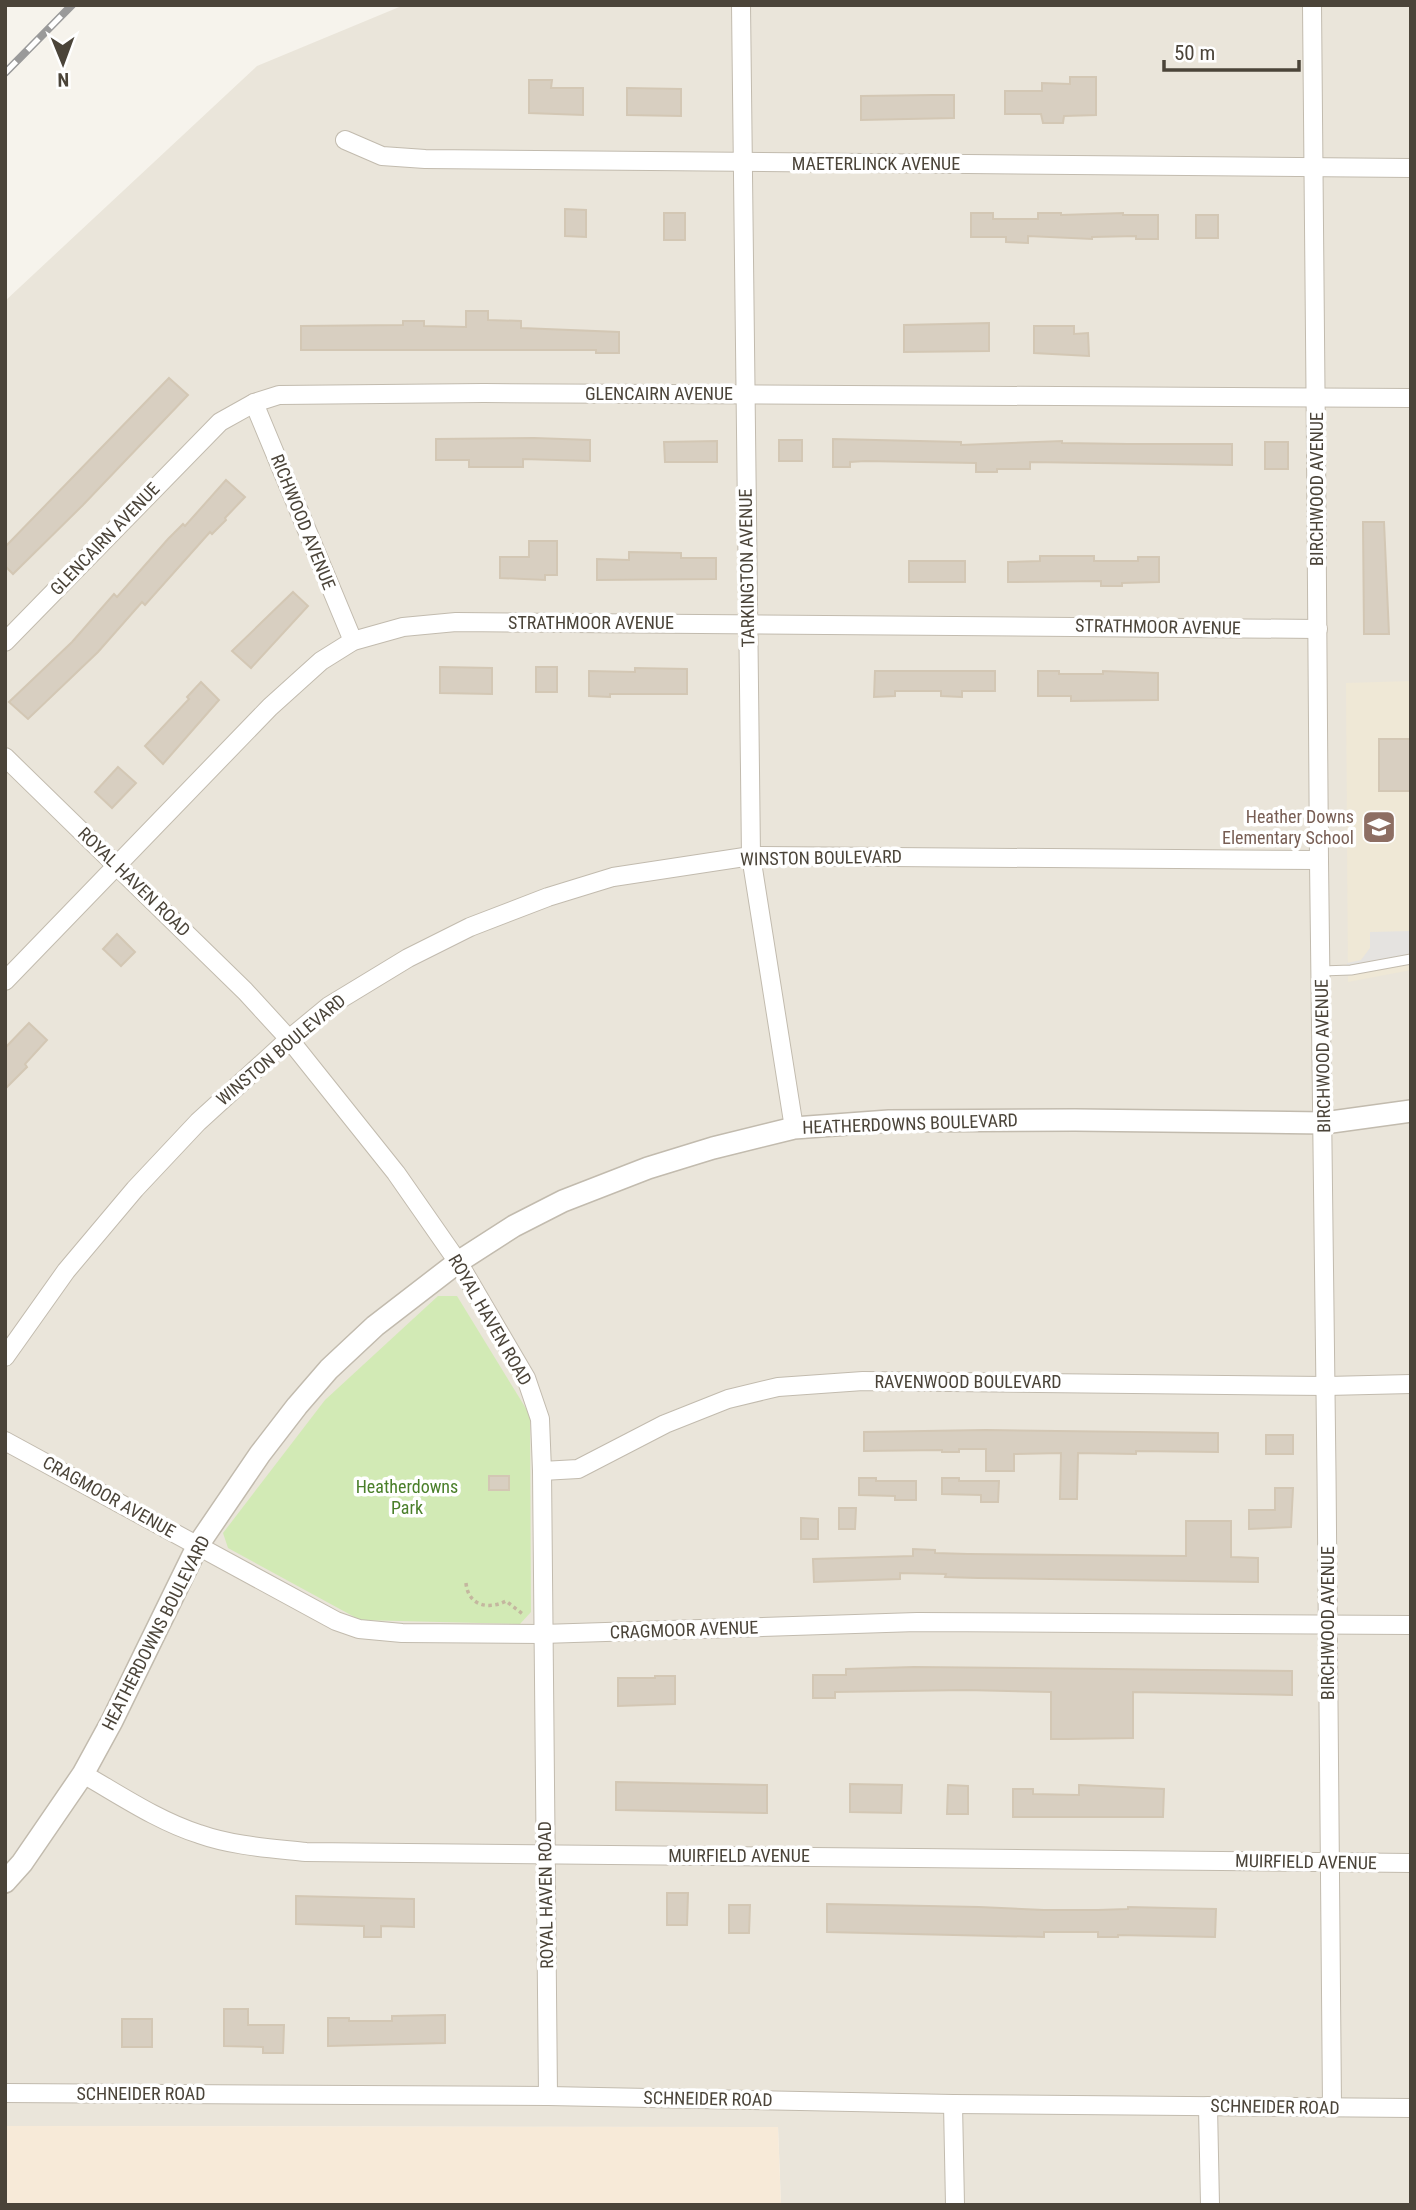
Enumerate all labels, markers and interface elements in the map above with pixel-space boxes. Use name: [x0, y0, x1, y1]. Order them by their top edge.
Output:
north arrow: [28, 28, 98, 98]
scale bar: [1164, 28, 1299, 72]
text: 50 m: [1174, 41, 1215, 65]
text: N: [57, 68, 69, 91]
street label: MAETERLINCK AVENUE: [792, 153, 960, 174]
street label: GLENCAIRN AVENUE: [585, 383, 733, 404]
street label: BIRCHWOOD AVENUE: [1306, 412, 1327, 566]
street label: RICHWOOD AVENUE: [267, 451, 340, 593]
street label: GLENCAIRN AVENUE: [46, 478, 164, 599]
street label: TARKINGTON AVENUE: [735, 488, 758, 648]
street label: STRATHMOOR AVENUE: [508, 612, 674, 633]
street label: STRATHMOOR AVENUE: [1075, 615, 1241, 638]
place label: Heather Downs Elementary School: [1222, 806, 1354, 848]
school or university icon: Heather Downs Elementary School: [1360, 808, 1398, 846]
street label: ROYAL HAVEN ROAD: [74, 823, 195, 941]
street label: WINSTON BOULEVARD: [740, 846, 902, 869]
street label: BIRCHWOOD AVENUE: [1311, 979, 1334, 1133]
street label: WINSTON BOULEVARD: [212, 990, 349, 1110]
street label: HEATHERDOWNS BOULEVARD: [802, 1109, 1018, 1138]
street label: ROYAL HAVEN ROAD: [444, 1251, 536, 1389]
street label: RAVENWOOD BOULEVARD: [874, 1371, 1062, 1392]
street label: CRAGMOOR AVENUE: [39, 1451, 179, 1542]
park label: Heatherdowns Park: [356, 1476, 458, 1518]
street label: HEATHERDOWNS BOULEVARD: [97, 1532, 214, 1734]
street label: BIRCHWOOD AVENUE: [1317, 1546, 1338, 1700]
street label: CRAGMOOR AVENUE: [609, 1616, 759, 1643]
street label: ROYAL HAVEN ROAD: [534, 1821, 557, 1969]
street label: MUIRFIELD AVENUE: [668, 1845, 810, 1866]
street label: MUIRFIELD AVENUE: [1235, 1850, 1377, 1873]
street label: SCHNEIDER ROAD: [76, 2083, 206, 2104]
street label: SCHNEIDER ROAD: [643, 2087, 773, 2110]
street label: SCHNEIDER ROAD: [1210, 2095, 1340, 2118]

